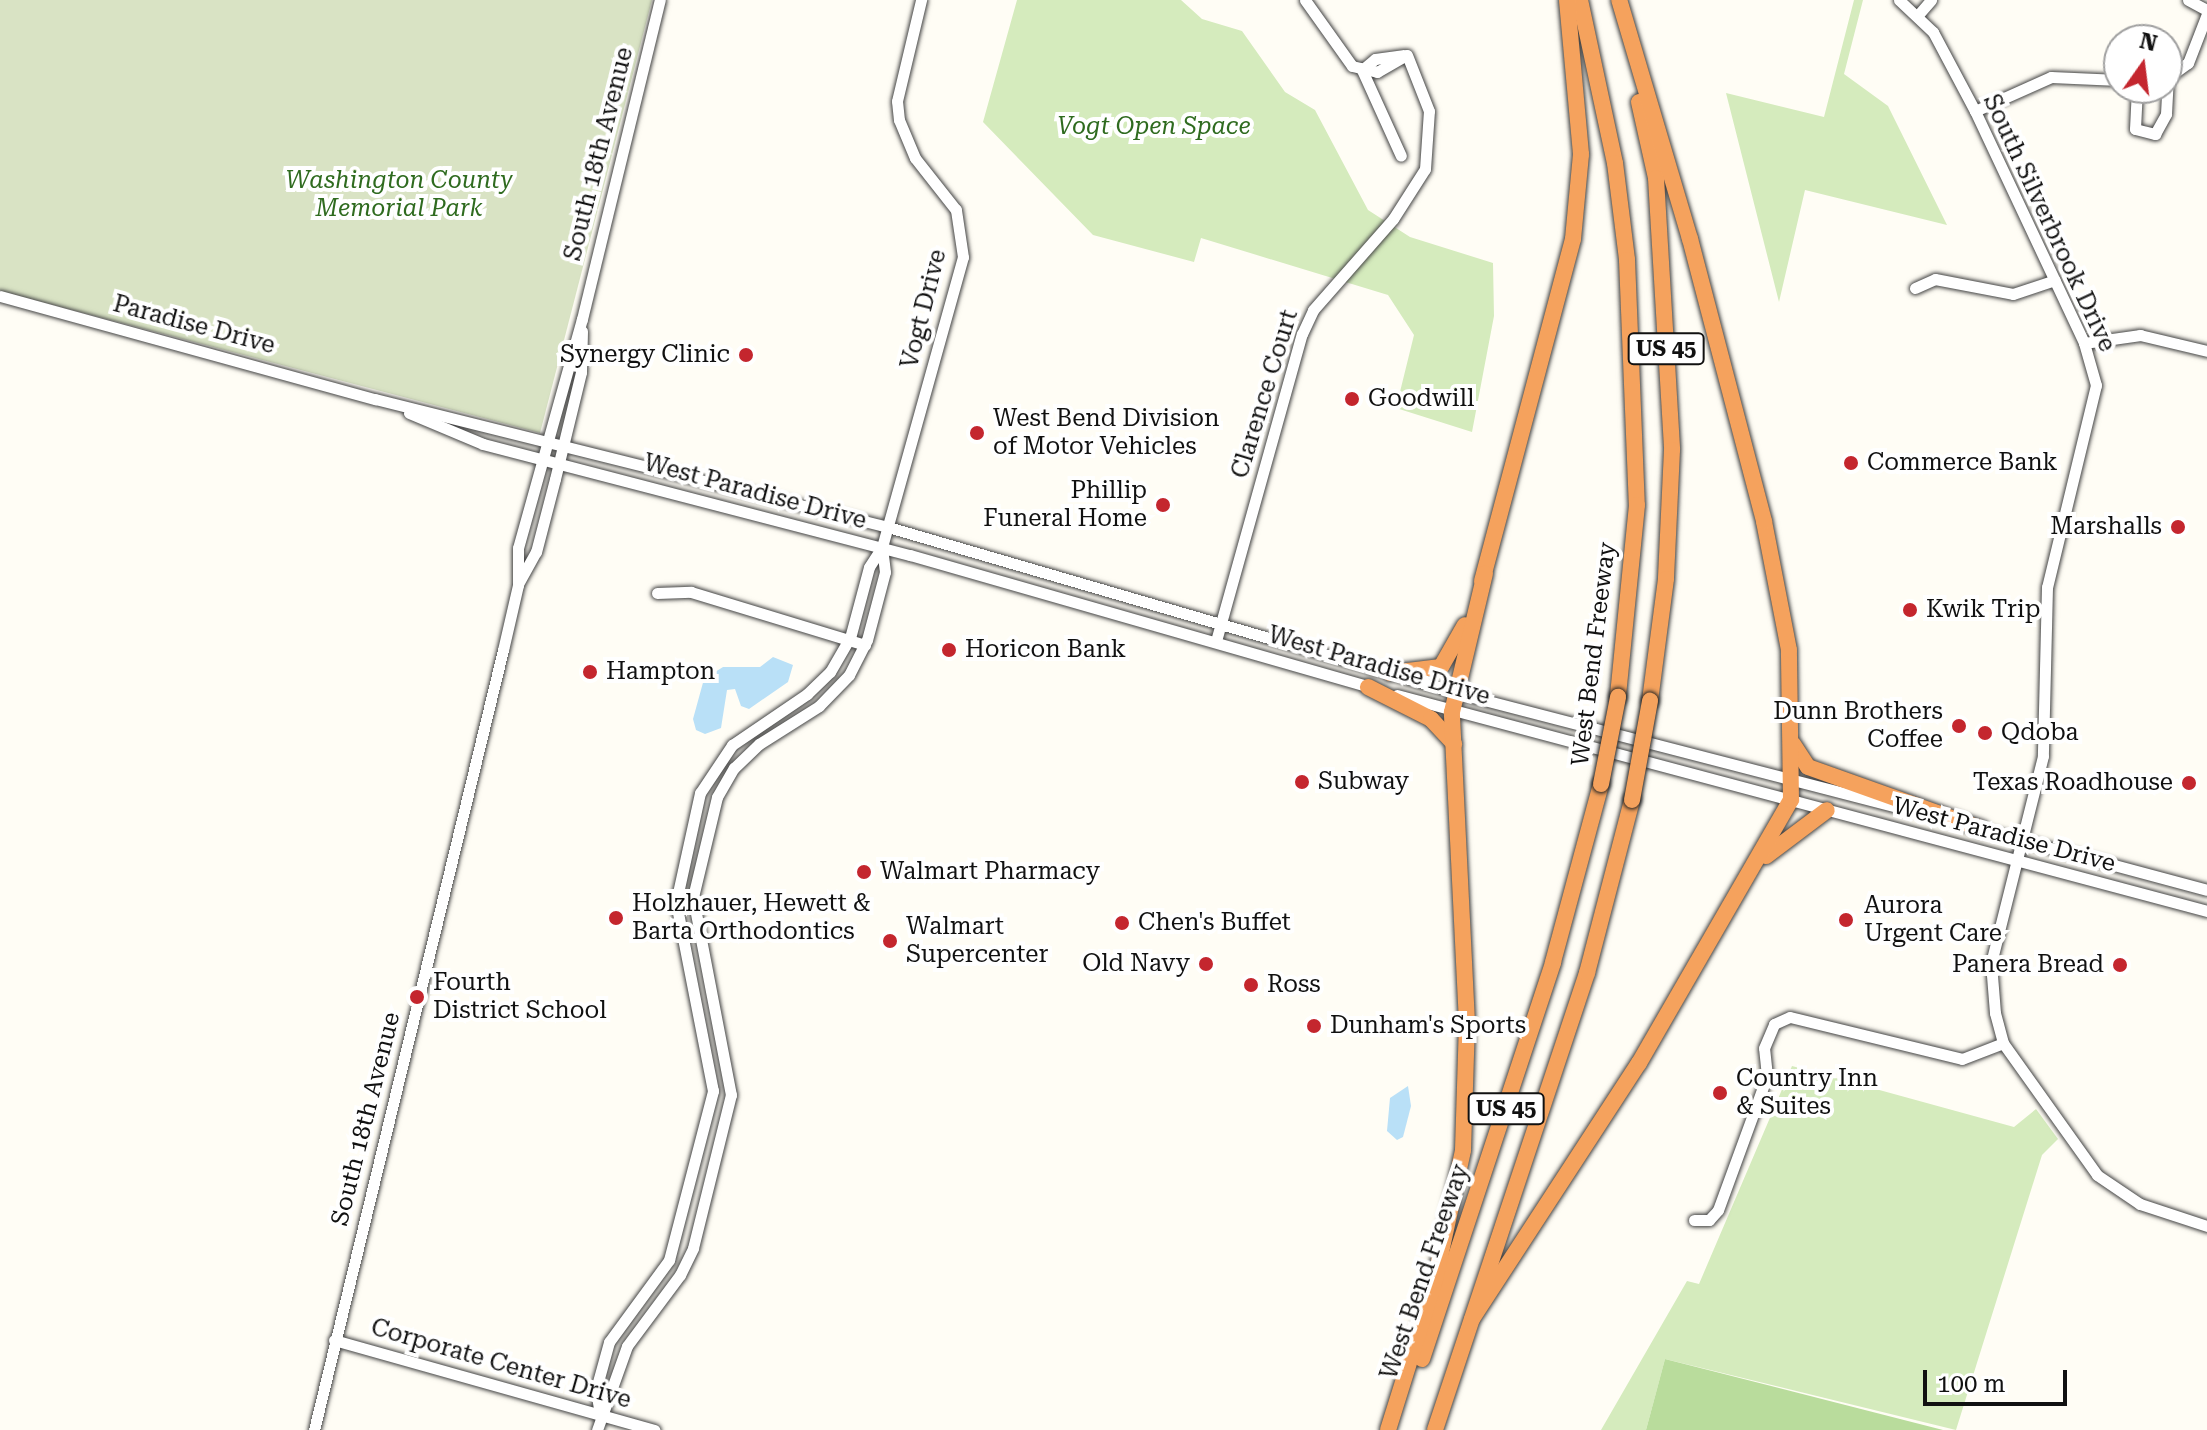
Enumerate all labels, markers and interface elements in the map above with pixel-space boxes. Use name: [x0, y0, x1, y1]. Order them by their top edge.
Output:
north arrow: [2103, 24, 2183, 104]
text: N: [2137, 28, 2160, 56]
street label: South 18th Avenue: [559, 44, 639, 264]
street label: South Silverbrook Drive: [1977, 90, 2121, 356]
park label: Vogt Open Space: [1057, 113, 1251, 141]
park label: Washington County Memorial Park: [285, 167, 513, 223]
street label: Vogt Drive: [895, 246, 953, 372]
street label: Paradise Drive: [110, 290, 278, 360]
street label: Clarence Court: [1226, 306, 1304, 482]
road number: US 45: [1626, 331, 1706, 367]
place label: Synergy Clinic: [560, 341, 730, 369]
marker: Synergy Clinic: [737, 346, 755, 364]
place label: Goodwill: [1368, 385, 1474, 413]
marker: Goodwill: [1343, 390, 1361, 408]
place label: West Bend Division of Motor Vehicles: [993, 405, 1219, 461]
marker: West Bend Division of Motor Vehicles: [968, 424, 986, 442]
street label: West Paradise Drive: [640, 448, 870, 536]
place label: Commerce Bank: [1867, 449, 2058, 477]
marker: Commerce Bank: [1842, 454, 1860, 472]
place label: Phillip Funeral Home: [983, 477, 1147, 533]
marker: Phillip Funeral Home: [1154, 496, 1172, 514]
place label: Marshalls: [2050, 513, 2162, 541]
marker: Marshalls: [2169, 518, 2187, 536]
street label: West Bend Freeway: [1566, 540, 1622, 768]
place label: Kwik Trip: [1926, 596, 2040, 624]
marker: Kwik Trip: [1901, 601, 1919, 619]
street label: West Paradise Drive: [1265, 621, 1493, 711]
place label: Horicon Bank: [965, 636, 1126, 664]
marker: Horicon Bank: [940, 641, 958, 659]
place label: Hampton: [606, 658, 715, 686]
marker: Hampton: [581, 663, 599, 681]
place label: Dunn Brothers Coffee: [1773, 698, 1943, 754]
marker: Dunn Brothers Coffee: [1950, 717, 1968, 735]
place label: Qdoba: [2001, 719, 2079, 747]
marker: Qdoba: [1976, 724, 1994, 742]
place label: Subway: [1318, 768, 1409, 796]
place label: Texas Roadhouse: [1973, 769, 2173, 797]
marker: Subway: [1293, 773, 1311, 791]
marker: Texas Roadhouse: [2180, 774, 2198, 792]
street label: West Paradise Drive: [1889, 791, 2119, 879]
place label: Walmart Pharmacy: [880, 858, 1100, 886]
marker: Walmart Pharmacy: [855, 863, 873, 881]
place label: Holzhauer, Hewett & Barta Orthodontics: [632, 890, 871, 946]
place label: Aurora Urgent Care: [1864, 892, 2002, 948]
marker: Holzhauer, Hewett & Barta Orthodontics: [607, 909, 625, 927]
place label: Chen's Buffet: [1138, 909, 1291, 937]
marker: Aurora Urgent Care: [1835, 909, 1857, 931]
place label: Walmart Supercenter: [906, 913, 1048, 969]
marker: Chen's Buffet: [1113, 914, 1131, 932]
marker: Walmart Supercenter: [881, 932, 899, 950]
place label: Old Navy: [1082, 950, 1190, 978]
place label: Panera Bread: [1952, 951, 2104, 979]
marker: Old Navy: [1197, 955, 1215, 973]
marker: Panera Bread: [2111, 956, 2129, 974]
place label: Fourth District School: [433, 969, 607, 1025]
place label: Ross: [1267, 971, 1321, 999]
marker: Ross: [1242, 976, 1260, 994]
marker: Fourth District School: [408, 988, 426, 1006]
street label: South 18th Avenue: [326, 1009, 406, 1229]
place label: Dunham's Sports: [1330, 1012, 1526, 1040]
marker: Dunham's Sports: [1305, 1017, 1323, 1035]
place label: Country Inn & Suites: [1736, 1065, 1878, 1121]
marker: Country Inn & Suites: [1711, 1084, 1729, 1102]
road number: US 45: [1466, 1091, 1546, 1127]
street label: West Bend Freeway: [1375, 1161, 1475, 1383]
street label: Corporate Center Drive: [368, 1313, 634, 1415]
scale bar: [1927, 1354, 2071, 1404]
text: 100 m: [1937, 1370, 2005, 1398]

